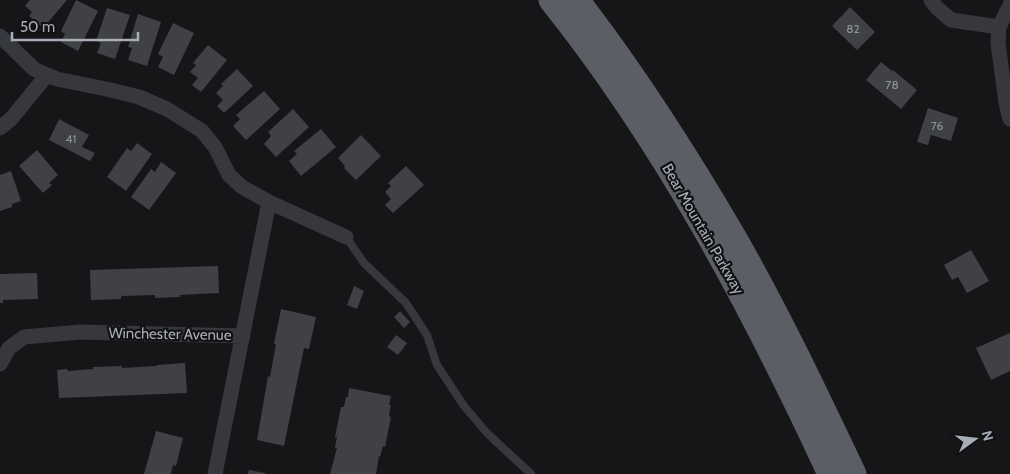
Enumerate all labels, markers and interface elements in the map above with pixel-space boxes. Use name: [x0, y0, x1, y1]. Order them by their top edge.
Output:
scale bar: [12, 10, 139, 42]
text: 50 m: [20, 18, 55, 36]
house number: 82: [846, 21, 860, 36]
house number: 78: [885, 77, 899, 92]
house number: 76: [931, 118, 943, 133]
house number: 41: [66, 131, 76, 146]
street label: Bear Mountain Parkway: [658, 160, 748, 298]
street label: Winchester Avenue: [108, 324, 232, 344]
north arrow: [950, 414, 1000, 464]
text: N: [978, 429, 998, 443]

